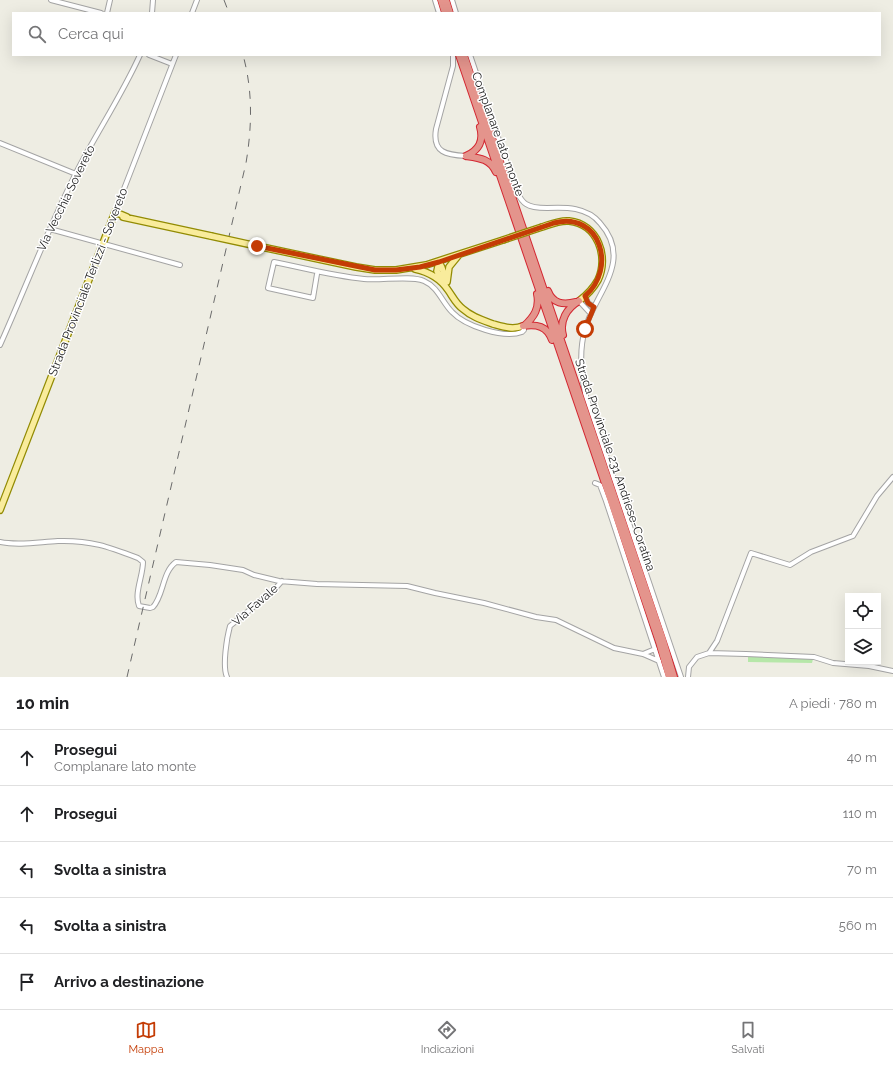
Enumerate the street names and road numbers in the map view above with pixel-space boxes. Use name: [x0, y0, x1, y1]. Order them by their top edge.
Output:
street label: Complanare lato monte: [469, 70, 527, 198]
street label: Via Vecchia Sovereto: [34, 143, 98, 253]
street label: Strada Provinciale Terlizzi - Sovereto: [46, 186, 130, 378]
street label: Strada Provinciale 231 Andriese-Coratina: [572, 357, 658, 573]
street label: Via Favale: [229, 581, 281, 629]

